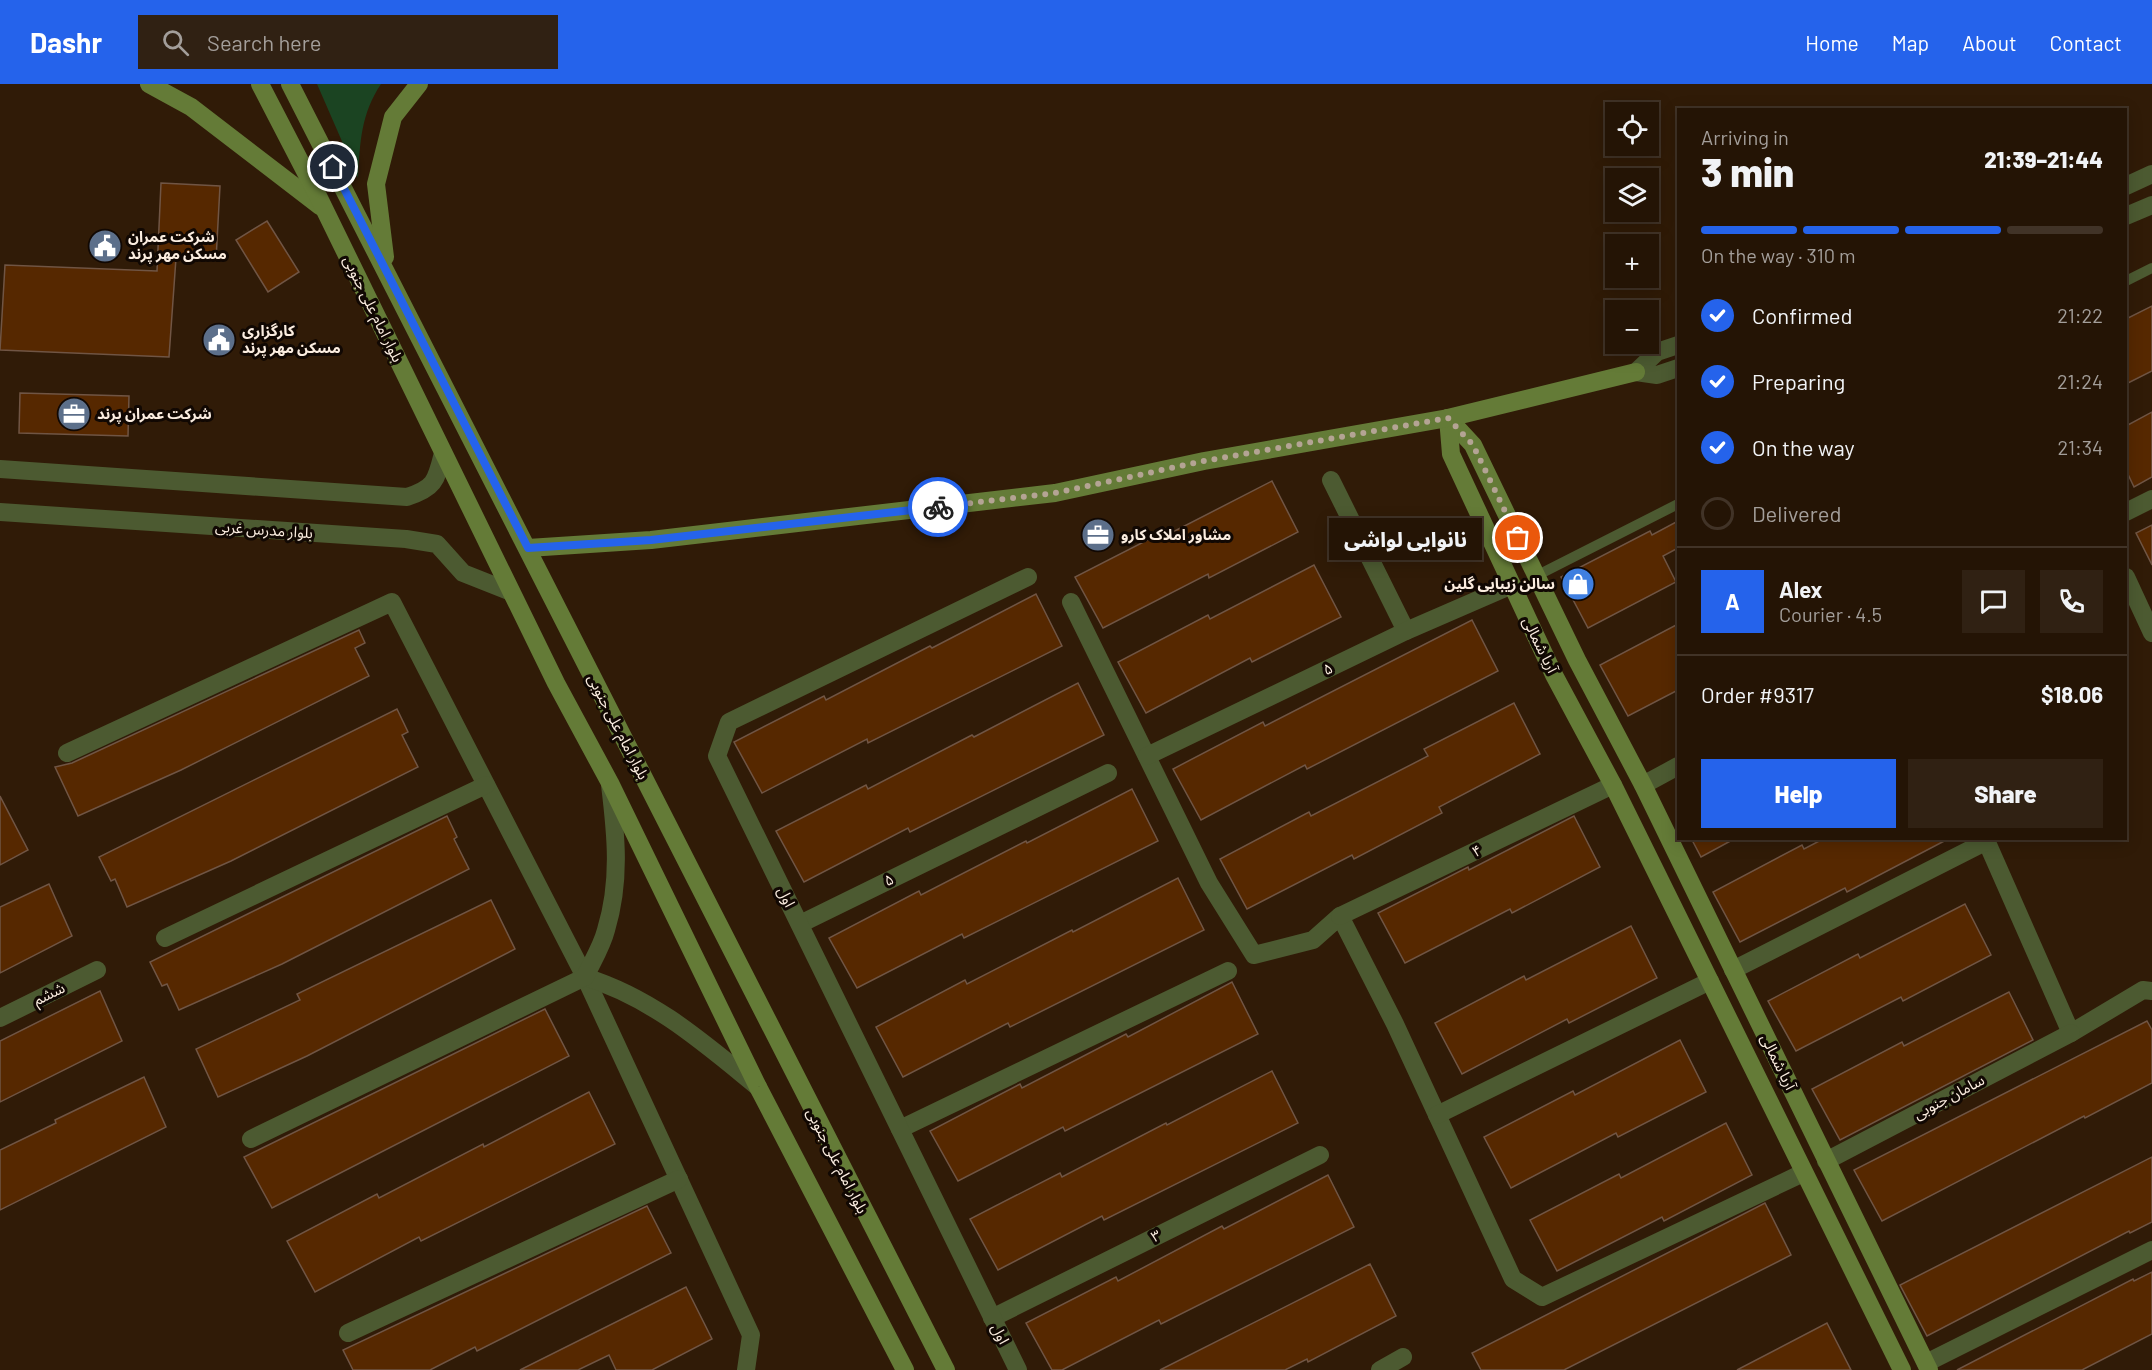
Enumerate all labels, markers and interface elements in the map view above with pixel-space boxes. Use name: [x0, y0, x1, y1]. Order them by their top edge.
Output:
search box: [138, 15, 558, 69]
text: Dashr: [30, 25, 102, 59]
icon: search: [159, 26, 192, 59]
text: Search here: [207, 29, 321, 55]
text: Home: [1805, 30, 1859, 55]
text: Map: [1892, 30, 1929, 55]
text: About: [1962, 30, 2017, 55]
text: Contact: [2050, 30, 2122, 55]
map controls: [1605, 102, 1659, 354]
button: locate: [1605, 102, 1659, 156]
text: Arriving in: [1701, 125, 1789, 149]
pin: [307, 141, 358, 192]
text: 21:39–21:44: [1984, 146, 2103, 172]
text: 3 min: [1701, 148, 1794, 195]
icon: home: [316, 150, 349, 183]
button: layers: [1605, 168, 1659, 222]
place label: شرکت عمران مسکن مهر پرند: [128, 227, 227, 264]
public building icon: شرکت عمران مسکن مهر پرند: [87, 228, 123, 264]
button: +: [1605, 234, 1659, 288]
text: On the way · 310 m: [1701, 243, 1856, 267]
street label: بلوار امام علی جنوبی: [338, 252, 407, 366]
icon: check: [1701, 299, 1734, 332]
button: −: [1605, 300, 1659, 354]
text: Confirmed: [1752, 302, 1852, 328]
text: 21:22: [2057, 303, 2103, 327]
place label: کارگزاری مسکن مهر پرند: [242, 321, 341, 358]
public building icon: کارگزاری مسکن مهر پرند: [201, 322, 237, 358]
icon: check: [1701, 365, 1734, 398]
text: Preparing: [1752, 368, 1845, 394]
text: 21:24: [2057, 369, 2103, 393]
office icon: شرکت عمران پرند: [56, 396, 92, 432]
place label: شرکت عمران پرند: [97, 404, 212, 424]
icon: check: [1701, 431, 1734, 464]
text: On the way: [1752, 434, 1855, 460]
text: 21:34: [2057, 435, 2103, 459]
courier: [908, 477, 968, 537]
icon: bike: [922, 491, 955, 524]
text: Delivered: [1752, 500, 1841, 526]
pin: [1492, 512, 1543, 563]
street label: بلوار مدرس غربی: [215, 517, 314, 542]
office icon: مشاور املاک کارو: [1080, 517, 1116, 553]
callout: نانوایی لواشی: [1329, 517, 1482, 559]
icon: bag: [1501, 521, 1534, 554]
place label: مشاور املاک کارو: [1121, 525, 1231, 544]
text: نانوایی لواشی: [1344, 527, 1467, 551]
shop icon: سالن زیبایی گلین: [1560, 566, 1596, 602]
button: chat: [1962, 570, 2025, 633]
button: phone: [2040, 570, 2103, 633]
place label: سالن زیبایی گلین: [1444, 574, 1555, 593]
text: Alex: [1779, 576, 1822, 602]
text: A: [1725, 588, 1740, 614]
text: Courier · 4.5: [1779, 602, 1882, 626]
street label: آریا شمالی: [1519, 614, 1562, 677]
street label: ۵: [1320, 658, 1335, 678]
street label: بلوار امام علی جنوبی: [582, 671, 653, 784]
text: Order #9317: [1701, 681, 1814, 707]
text: $18.06: [2041, 681, 2103, 707]
button: Help: [1701, 759, 1896, 828]
button: Share: [1908, 759, 2103, 828]
street label: ۴: [1469, 840, 1484, 860]
street label: ۵: [881, 869, 896, 889]
street label: اول: [773, 883, 800, 910]
street label: ششم: [30, 978, 69, 1011]
street label: آریا شمالی: [1757, 1031, 1800, 1094]
street label: سامان جنوبی: [1910, 1070, 1988, 1123]
street label: بلوار امام علی جنوبی: [801, 1105, 872, 1218]
street label: ۳: [1148, 1225, 1164, 1245]
street label: اول: [987, 1320, 1014, 1347]

